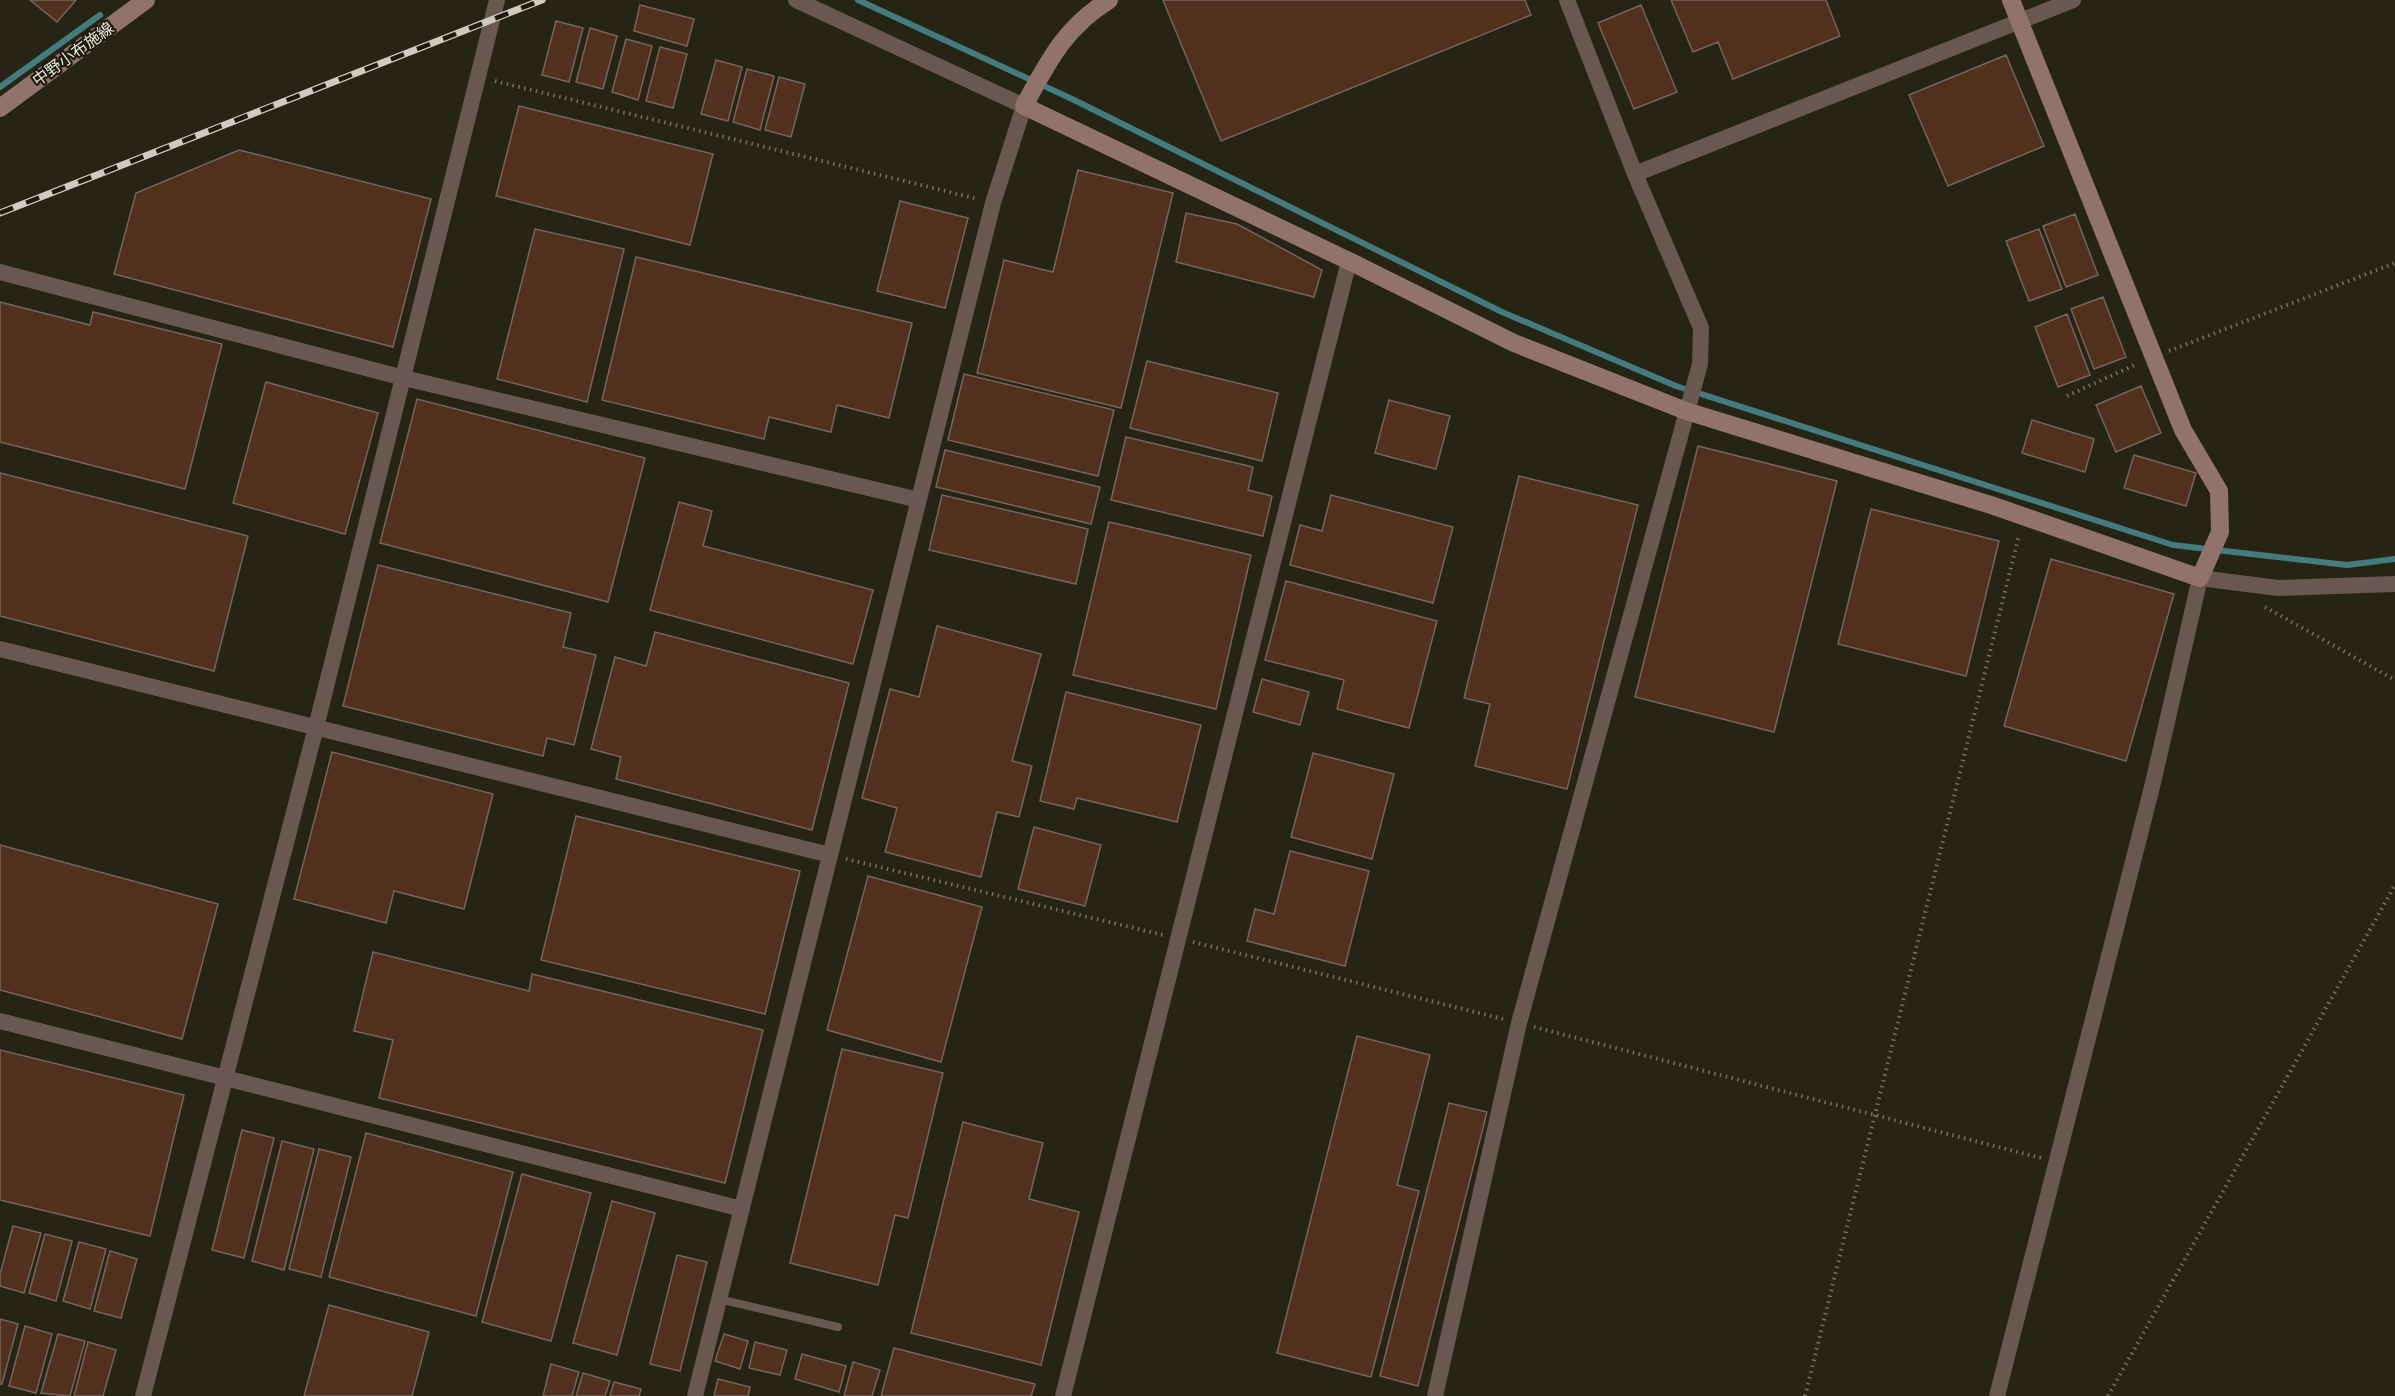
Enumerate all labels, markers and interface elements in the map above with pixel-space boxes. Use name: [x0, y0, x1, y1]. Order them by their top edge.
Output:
street label: 中野小布施線: [29, 19, 117, 89]

